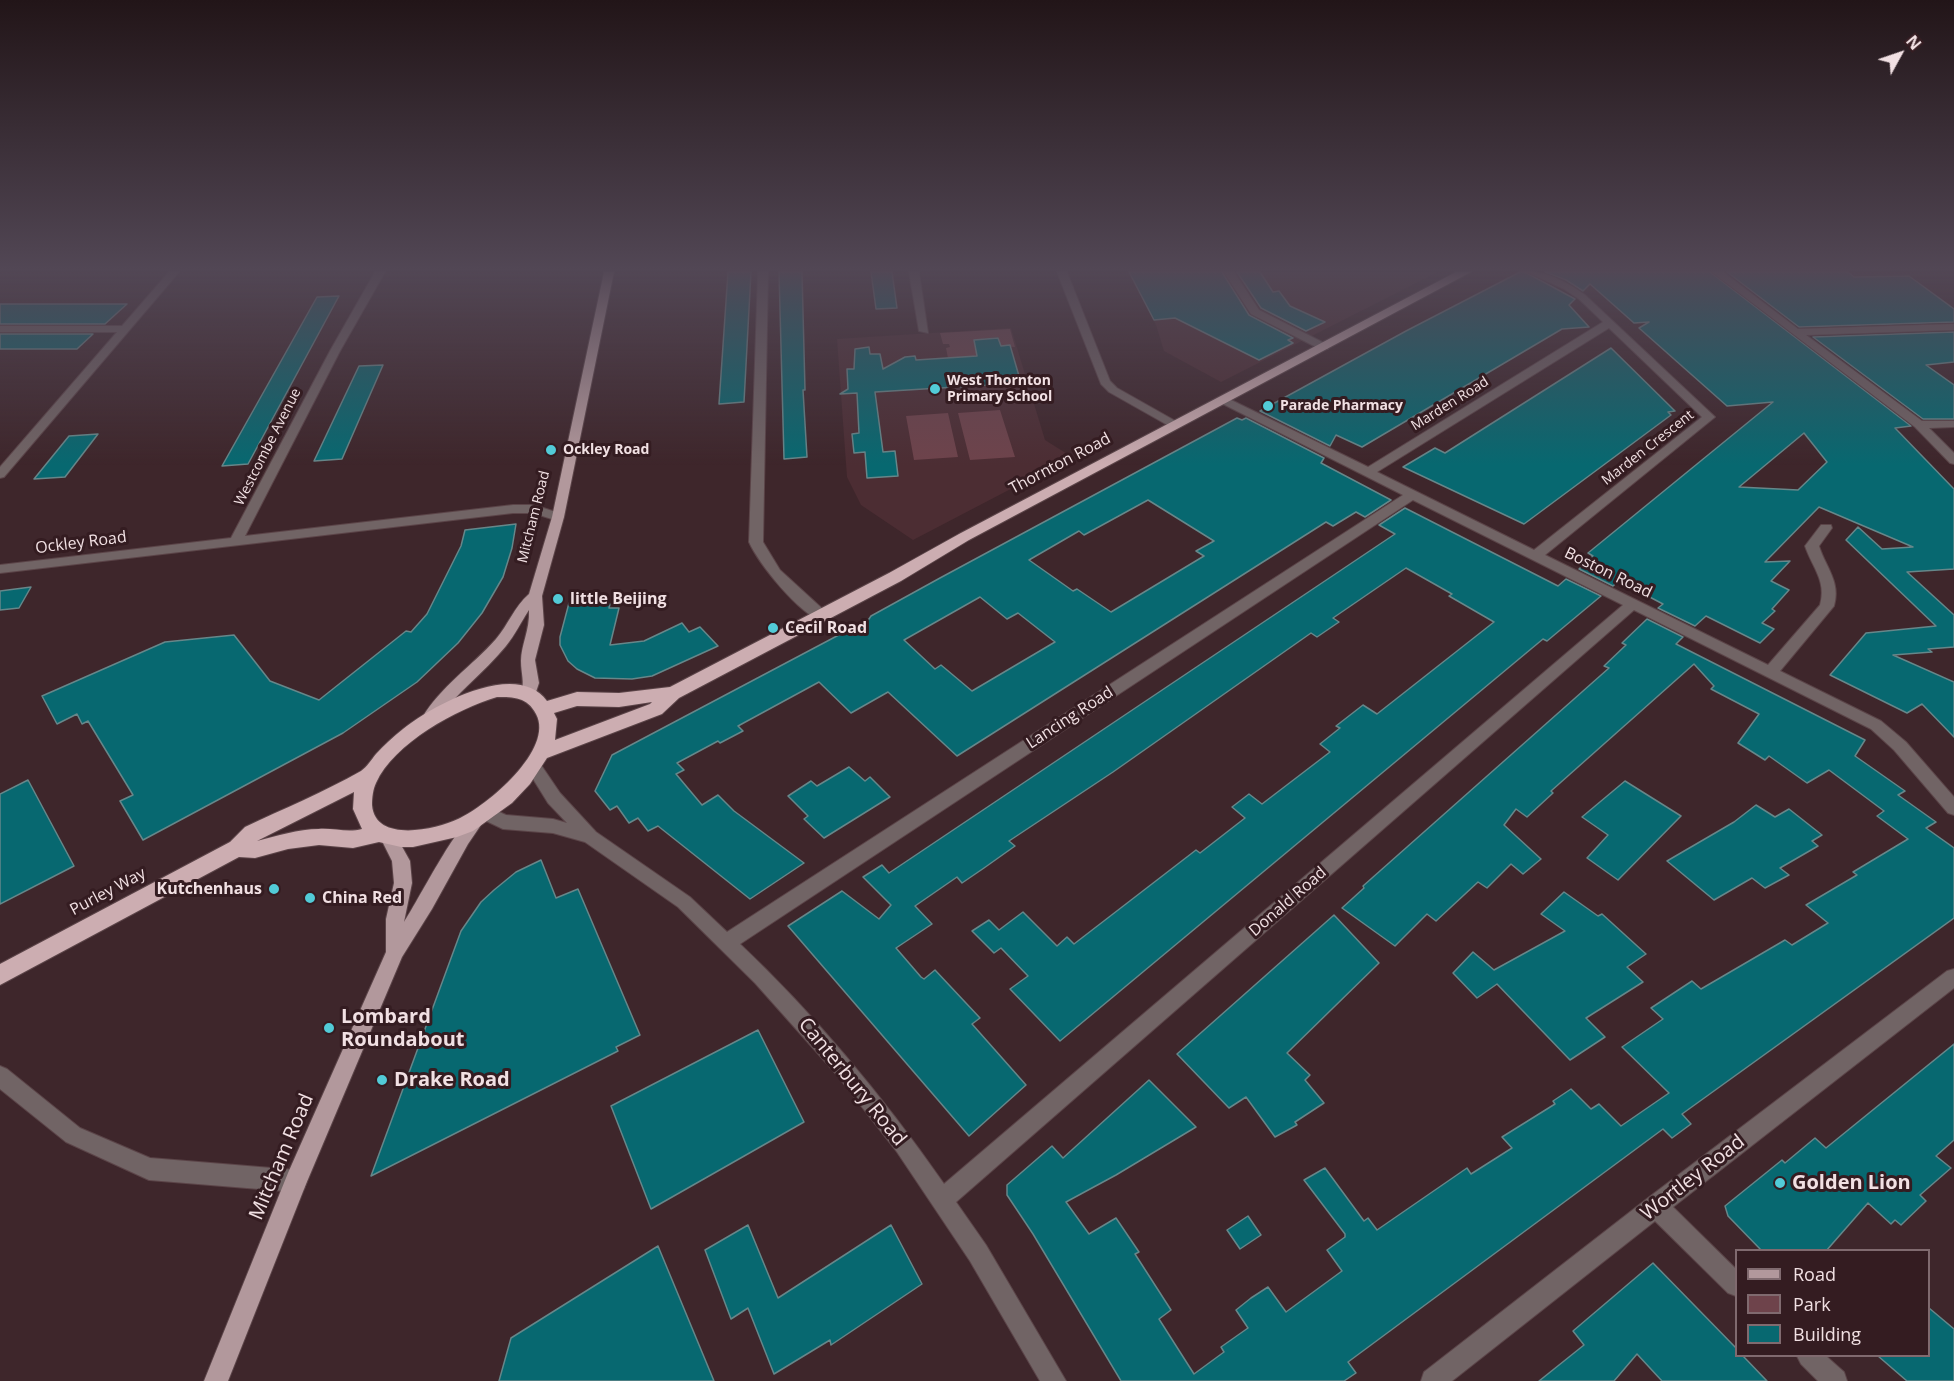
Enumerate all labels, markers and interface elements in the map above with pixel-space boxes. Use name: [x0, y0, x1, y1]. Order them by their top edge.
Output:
north arrow: [1870, 24, 1930, 84]
text: N: [1901, 30, 1926, 54]
place label: West Thornton Primary School: [947, 373, 1052, 406]
street label: Marden Road: [1408, 374, 1492, 434]
marker: West Thornton Primary School: [928, 382, 942, 396]
street label: Westcombe Avenue: [231, 386, 305, 508]
place label: Parade Pharmacy: [1280, 398, 1403, 414]
marker: Parade Pharmacy: [1261, 399, 1275, 413]
street label: Marden Crescent: [1599, 407, 1697, 489]
street label: Thornton Road: [1006, 429, 1114, 499]
place label: Ockley Road: [563, 442, 649, 458]
marker: Ockley Road: [544, 443, 558, 457]
street label: Mitcham Road: [514, 469, 554, 565]
street label: Ockley Road: [34, 528, 128, 558]
street label: Boston Road: [1561, 544, 1655, 602]
place label: little Beijing: [570, 589, 667, 609]
marker: little Beijing: [551, 592, 565, 606]
place label: Cecil Road: [785, 618, 867, 638]
marker: Cecil Road: [766, 621, 780, 635]
street label: Lancing Road: [1023, 683, 1117, 753]
street label: Donald Road: [1245, 863, 1331, 941]
street label: Purley Way: [67, 864, 149, 920]
place label: Kutchenhaus: [157, 879, 262, 899]
marker: Kutchenhaus: [267, 882, 281, 896]
place label: China Red: [322, 888, 402, 908]
marker: China Red: [303, 891, 317, 905]
place label: Lombard Roundabout: [341, 1005, 464, 1052]
street label: Canterbury Road: [793, 1013, 911, 1151]
marker: Lombard Roundabout: [322, 1021, 336, 1035]
place label: Drake Road: [394, 1068, 510, 1092]
marker: Drake Road: [375, 1073, 389, 1087]
street label: Mitcham Road: [245, 1090, 319, 1224]
street label: Wortley Road: [1636, 1130, 1750, 1226]
place label: Golden Lion: [1792, 1171, 1911, 1195]
marker: Golden Lion: [1773, 1176, 1787, 1190]
legend: [1735, 1249, 1930, 1357]
text: Road: [1793, 1262, 1836, 1286]
text: Park: [1793, 1292, 1831, 1316]
text: Building: [1793, 1322, 1861, 1346]

